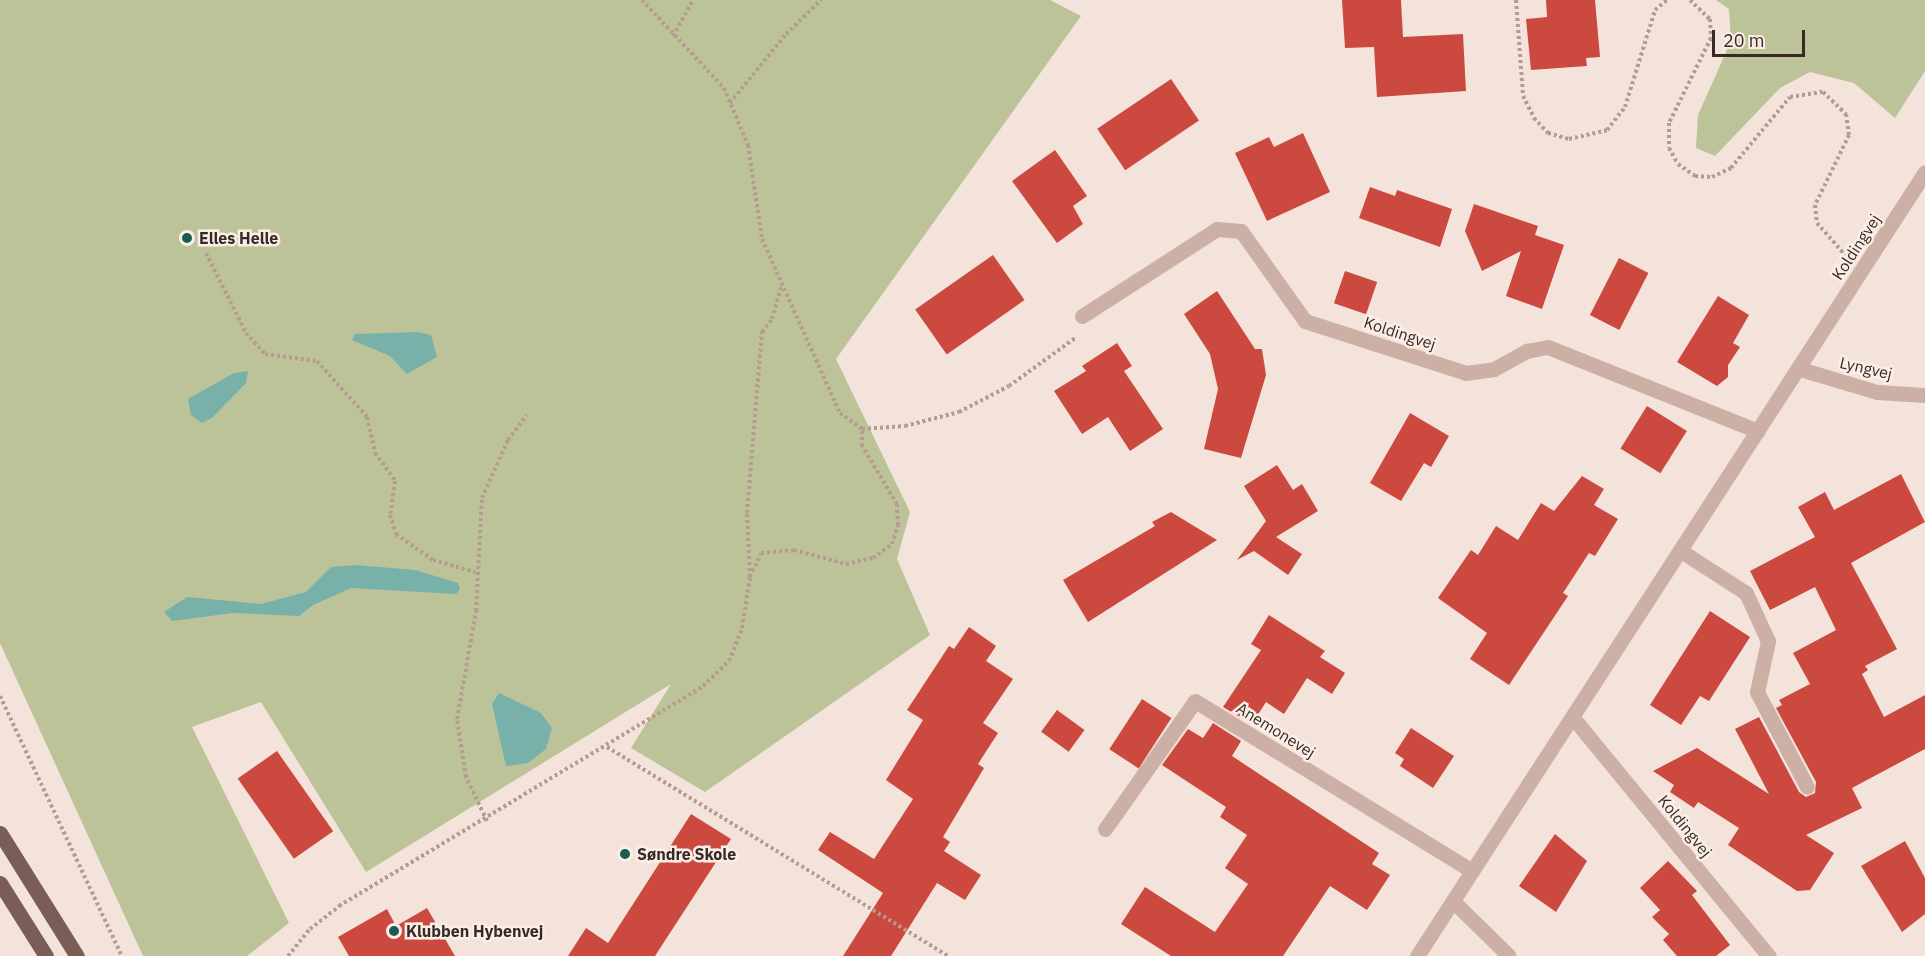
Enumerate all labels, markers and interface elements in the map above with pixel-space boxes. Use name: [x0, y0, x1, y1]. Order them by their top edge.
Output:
scale bar: [1715, 18, 1808, 56]
text: 20 m: [1723, 29, 1765, 52]
street label: Koldingvej: [1828, 211, 1884, 283]
place label: Elles Helle: [199, 228, 278, 248]
marker: Elles Helle: [180, 231, 194, 245]
street label: Koldingvej: [1362, 312, 1438, 354]
street label: Lyngvej: [1838, 353, 1894, 383]
street label: Anemonevej: [1233, 698, 1319, 762]
street label: Koldingvej: [1654, 791, 1716, 861]
place label: Søndre Skole: [637, 844, 736, 864]
marker: Søndre Skole: [618, 847, 632, 861]
place label: Klubben Hybenvej: [406, 921, 543, 941]
marker: Klubben Hybenvej: [387, 924, 401, 938]

